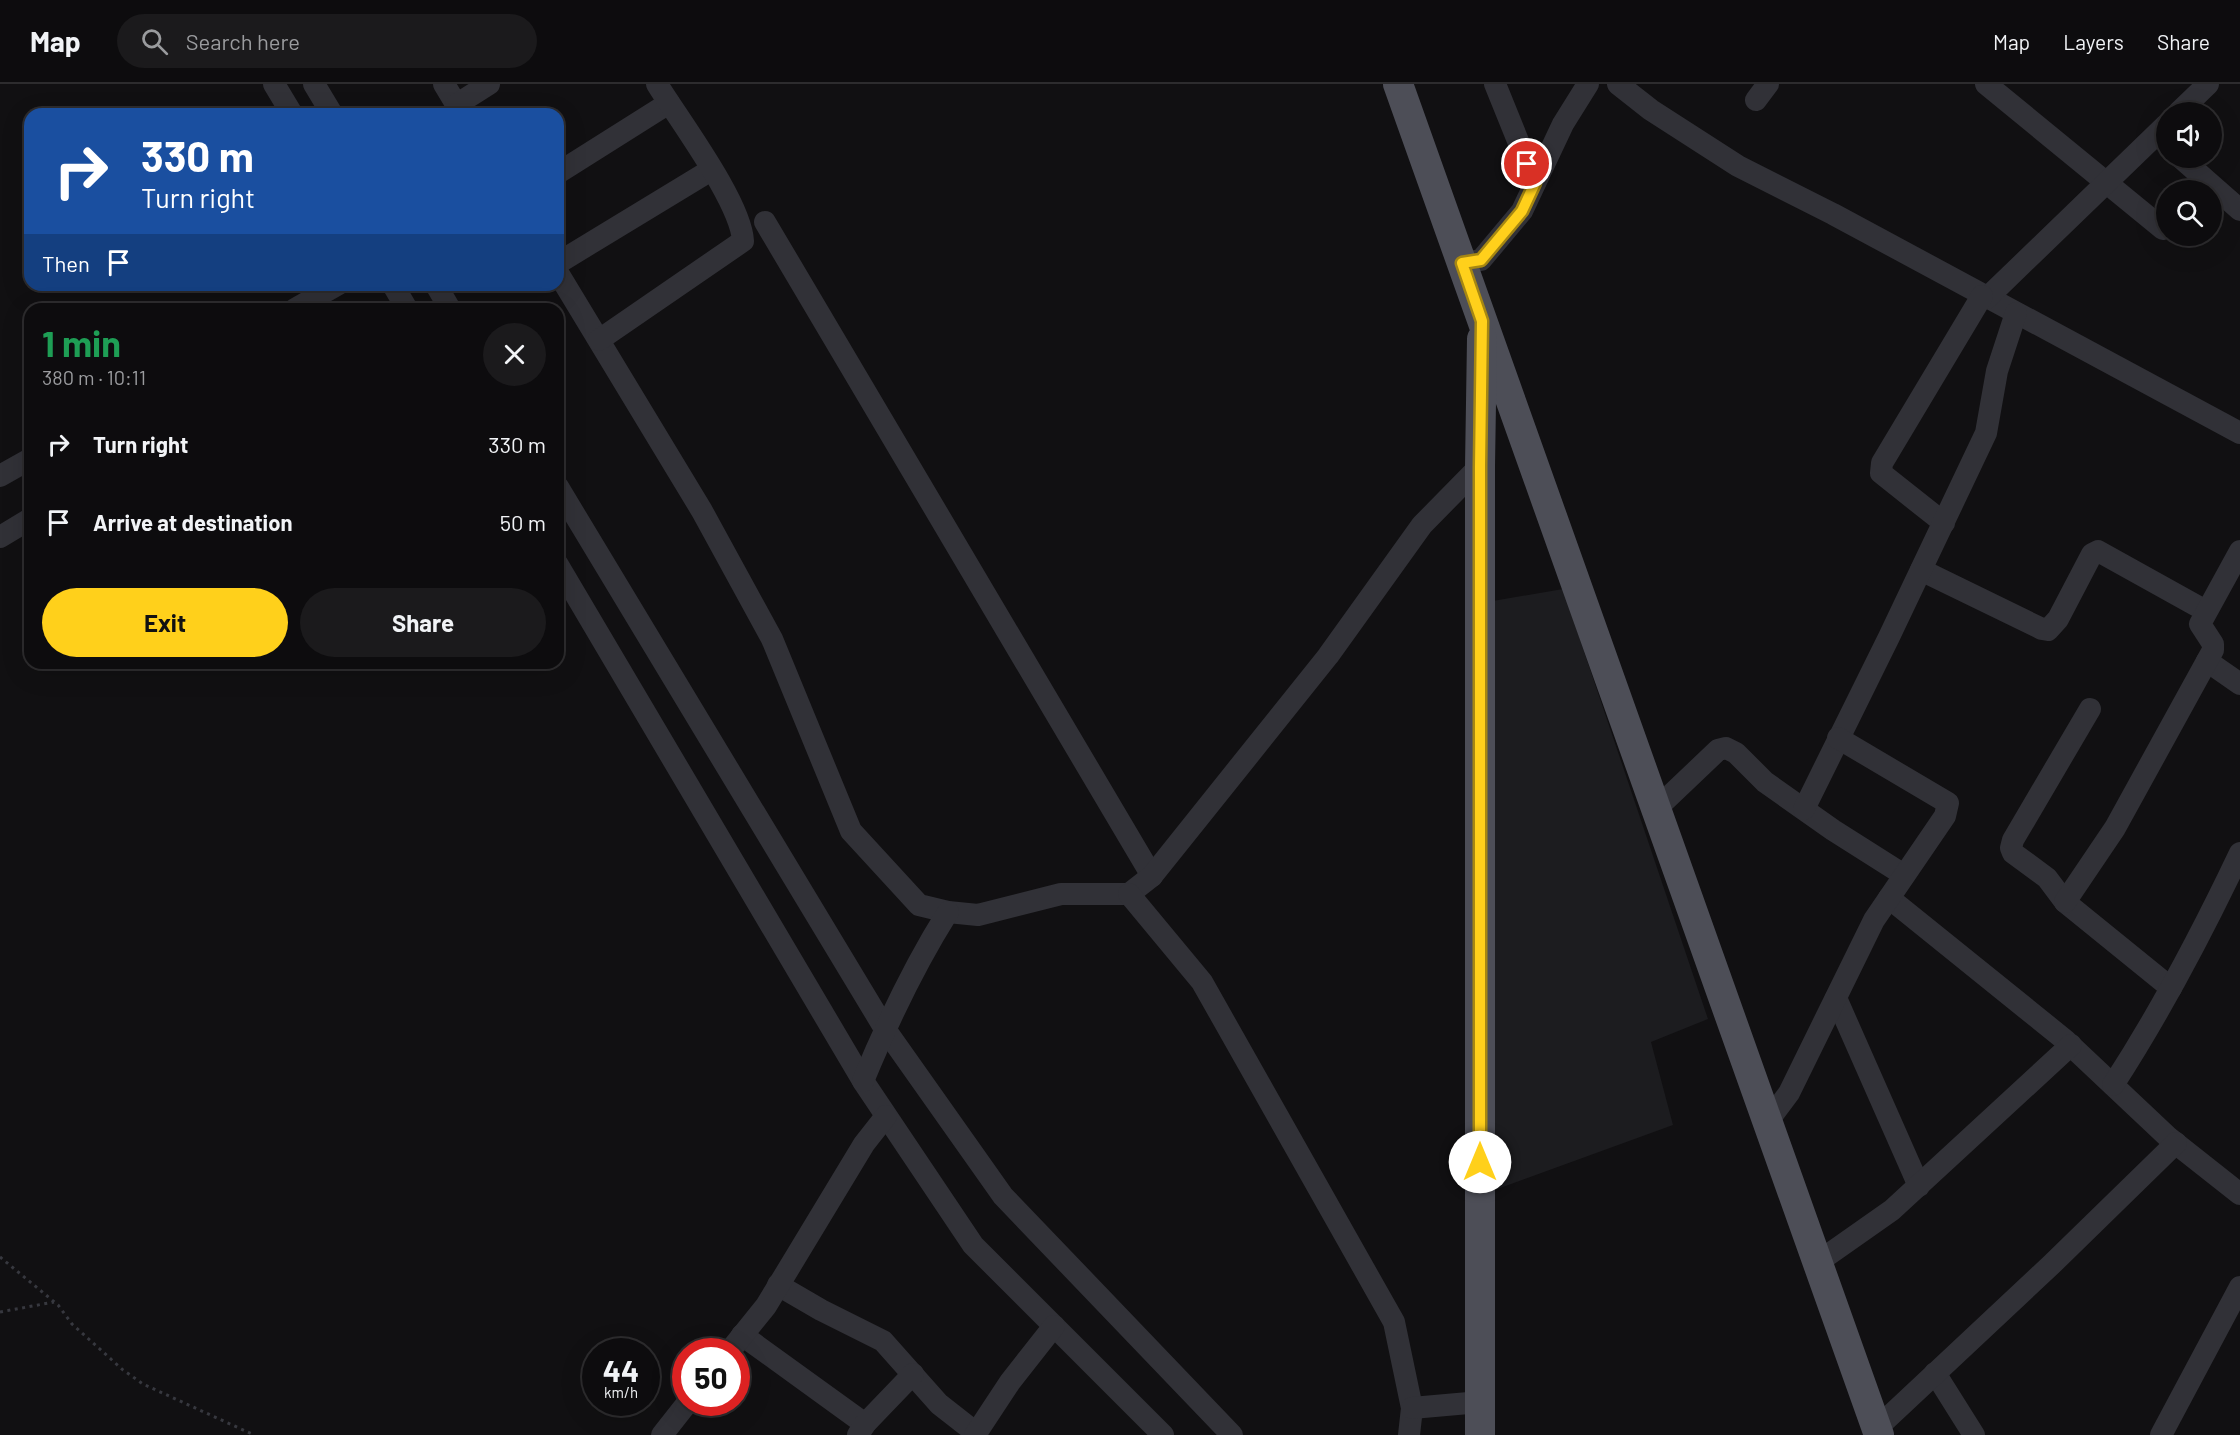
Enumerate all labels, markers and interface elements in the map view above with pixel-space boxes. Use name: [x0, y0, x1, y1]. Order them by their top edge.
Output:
search box: [117, 14, 537, 68]
text: Map: [30, 24, 81, 58]
icon: search: [138, 25, 171, 58]
text: Search here: [186, 28, 300, 54]
text: Map: [1993, 29, 2030, 54]
text: Layers: [2063, 29, 2124, 54]
text: Share: [2157, 29, 2210, 54]
map controls: [2156, 102, 2222, 246]
button: sound: [2156, 102, 2222, 168]
text: 330 m: [141, 130, 254, 180]
icon: right: [42, 132, 120, 210]
pin: [1501, 138, 1552, 189]
icon: arrive: [1510, 147, 1543, 180]
button: search: [2156, 180, 2222, 246]
text: Turn right: [141, 181, 255, 213]
icon: arrive: [102, 246, 135, 279]
text: Then: [42, 250, 90, 276]
text: 1 min: [42, 321, 121, 364]
button: close: [483, 323, 546, 386]
text: 380 m · 10:11: [42, 365, 146, 389]
icon: right: [42, 428, 75, 461]
text: Turn right: [93, 431, 188, 457]
text: 330 m: [488, 431, 546, 457]
icon: arrive: [42, 506, 75, 539]
text: Arrive at destination: [93, 509, 292, 535]
text: 50 m: [500, 509, 546, 535]
button: Exit: [42, 588, 288, 657]
button: Share: [300, 588, 546, 657]
position arrow: [1448, 1130, 1512, 1194]
speed limit sign: 50: [672, 1338, 750, 1416]
text: 44: [603, 1352, 639, 1388]
text: km/h: [604, 1383, 638, 1401]

